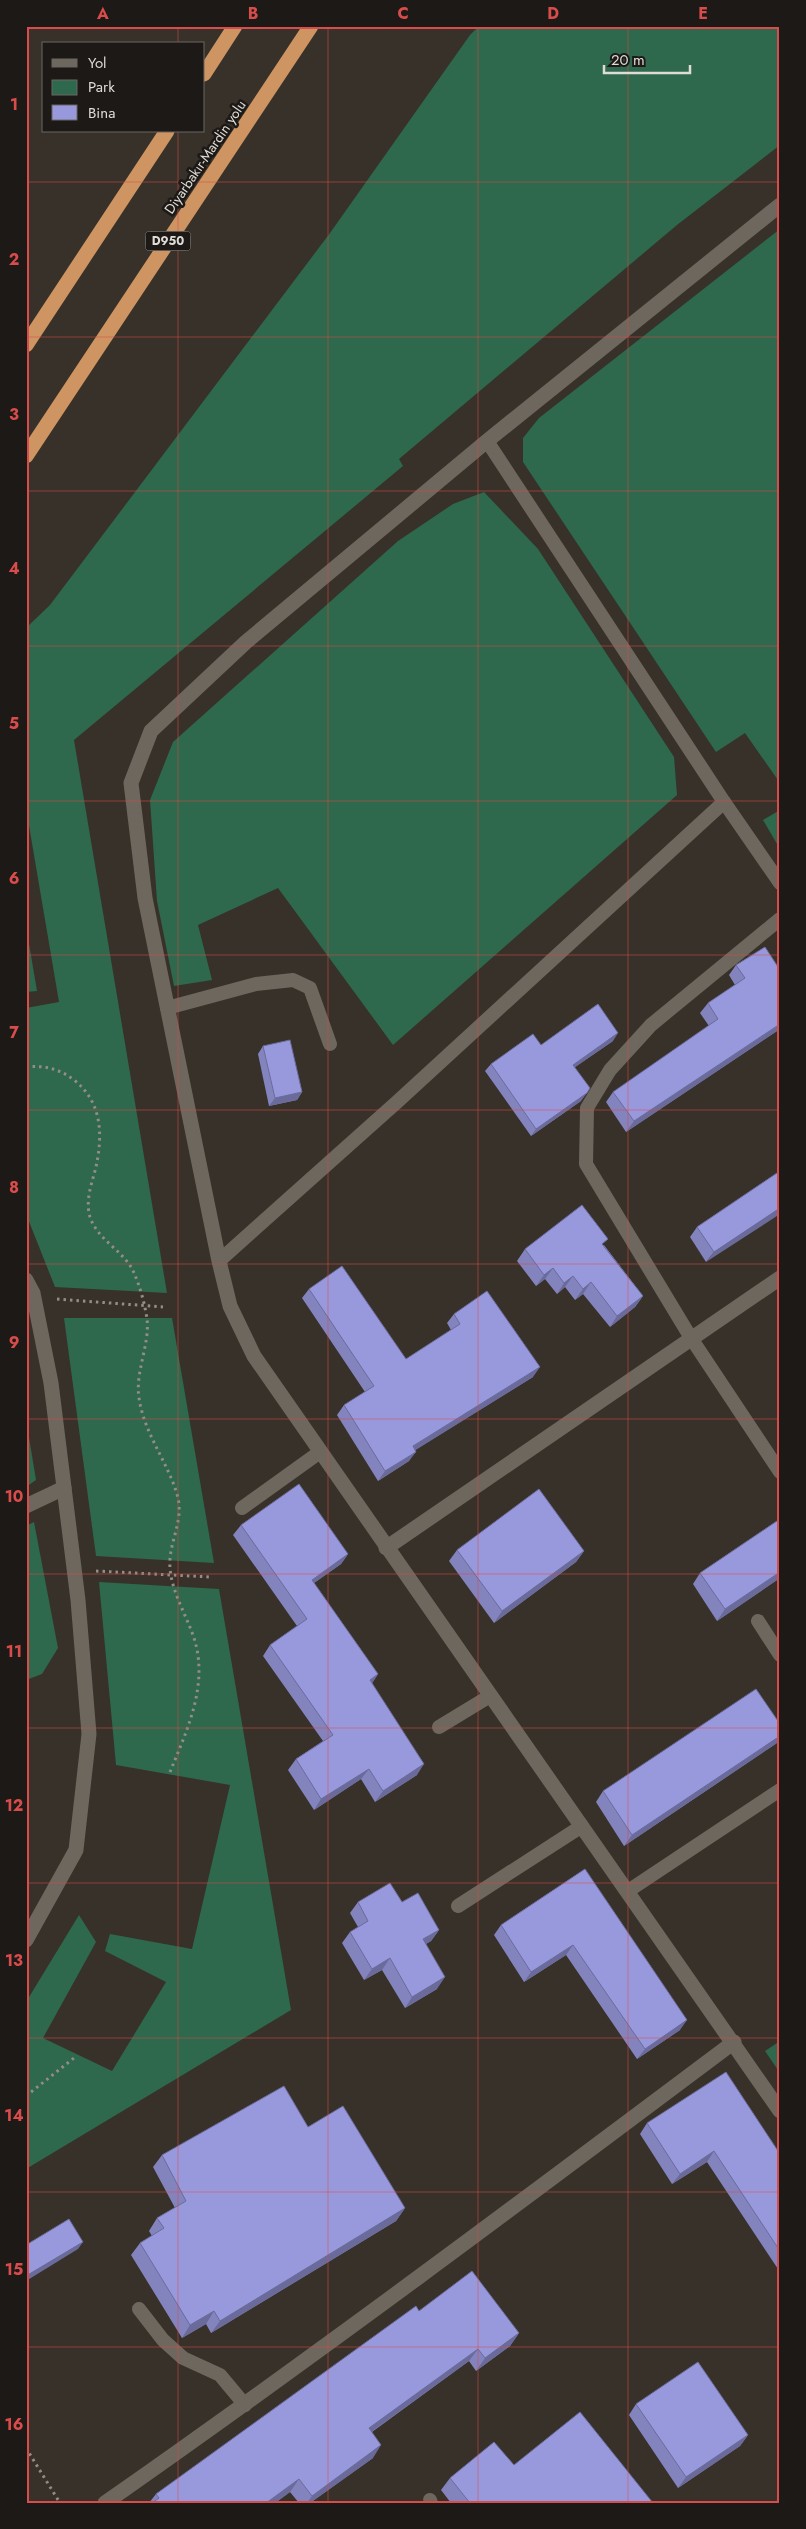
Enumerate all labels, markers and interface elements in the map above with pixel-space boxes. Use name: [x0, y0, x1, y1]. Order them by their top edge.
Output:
text: A: [96, 2, 109, 25]
text: B: [248, 2, 258, 25]
text: C: [397, 2, 409, 25]
text: D: [547, 2, 559, 25]
text: E: [698, 2, 708, 25]
legend: [42, 42, 205, 132]
scale bar: [604, 42, 690, 74]
text: 20 m: [611, 49, 645, 71]
text: Yol: [88, 52, 107, 74]
text: Park: [88, 76, 115, 98]
text: 1: [10, 93, 18, 116]
street label: Diyarbakır-Mardin yolu: [159, 96, 251, 218]
text: Bina: [88, 102, 115, 124]
road number: D950: [146, 232, 190, 250]
text: 2: [9, 248, 19, 271]
text: 3: [9, 403, 19, 426]
text: 4: [8, 557, 20, 580]
text: 5: [9, 712, 19, 735]
text: 6: [9, 867, 19, 890]
text: 7: [9, 1021, 19, 1044]
text: 8: [9, 1176, 19, 1199]
text: 9: [9, 1331, 19, 1354]
text: 10: [5, 1485, 23, 1508]
text: 11: [6, 1640, 22, 1663]
text: 12: [5, 1794, 23, 1817]
text: 13: [5, 1949, 23, 1972]
text: 14: [4, 2104, 24, 2127]
text: 15: [5, 2258, 23, 2281]
text: 16: [5, 2413, 23, 2436]

